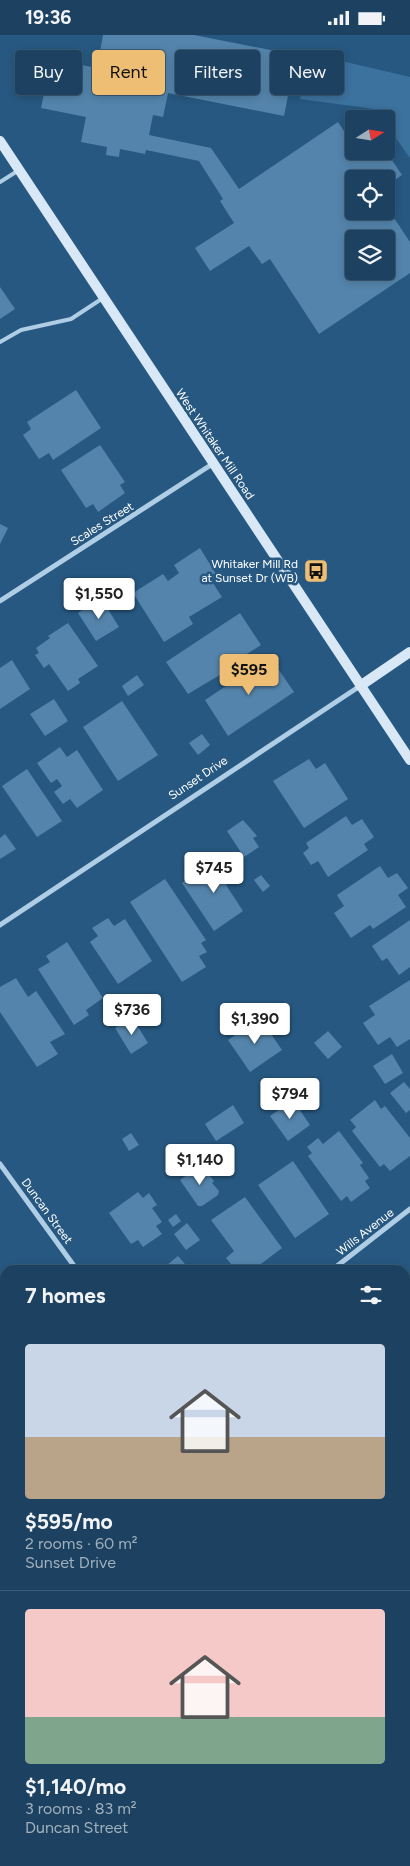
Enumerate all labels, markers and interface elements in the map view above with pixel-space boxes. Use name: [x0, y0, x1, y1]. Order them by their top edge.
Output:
text: 19:36: [25, 6, 71, 29]
chip: Buy: [15, 50, 82, 95]
chip: Rent: [92, 50, 165, 95]
chip: Filters: [175, 50, 260, 95]
chip: New: [270, 50, 344, 95]
north arrow: [345, 110, 395, 160]
map controls: [345, 110, 395, 280]
button: locate: [345, 170, 395, 220]
button: layers: [345, 230, 395, 280]
street label: West Whitaker Mill Road: [173, 386, 257, 502]
street label: Scales Street: [68, 499, 136, 549]
place label: Whitaker Mill Rd at Sunset Dr (WB): [201, 557, 298, 585]
bus stop icon: Whitaker Mill Rd at Sunset Dr (WB): [303, 558, 329, 584]
pin: $1,550: [58, 577, 140, 620]
text: $1,550: [75, 584, 123, 603]
pin: $595: [219, 653, 279, 696]
text: $595: [231, 660, 267, 679]
street label: Sunset Drive: [166, 753, 231, 803]
pin: $745: [184, 851, 244, 894]
text: $745: [195, 858, 233, 877]
pin: $736: [102, 993, 162, 1036]
text: $736: [114, 1000, 150, 1019]
pin: $1,390: [214, 1003, 296, 1045]
text: $1,390: [231, 1009, 279, 1028]
pin: $794: [260, 1077, 320, 1120]
text: $794: [271, 1084, 309, 1103]
pin: $1,140: [159, 1143, 241, 1186]
text: $1,140: [177, 1150, 223, 1169]
street label: Duncan Street: [19, 1176, 76, 1247]
street label: Wills Avenue: [334, 1205, 397, 1259]
icon: filters: [357, 1281, 385, 1309]
text: 7 homes: [25, 1283, 106, 1308]
icon: home: [160, 1376, 250, 1466]
text: $595/mo: [25, 1509, 113, 1534]
text: 2 rooms · 60 m²: [25, 1534, 138, 1553]
text: Sunset Drive: [25, 1553, 116, 1572]
icon: home: [160, 1642, 250, 1732]
text: $1,140/mo: [25, 1774, 126, 1799]
text: 3 rooms · 83 m²: [25, 1799, 137, 1818]
text: Duncan Street: [25, 1818, 128, 1837]

